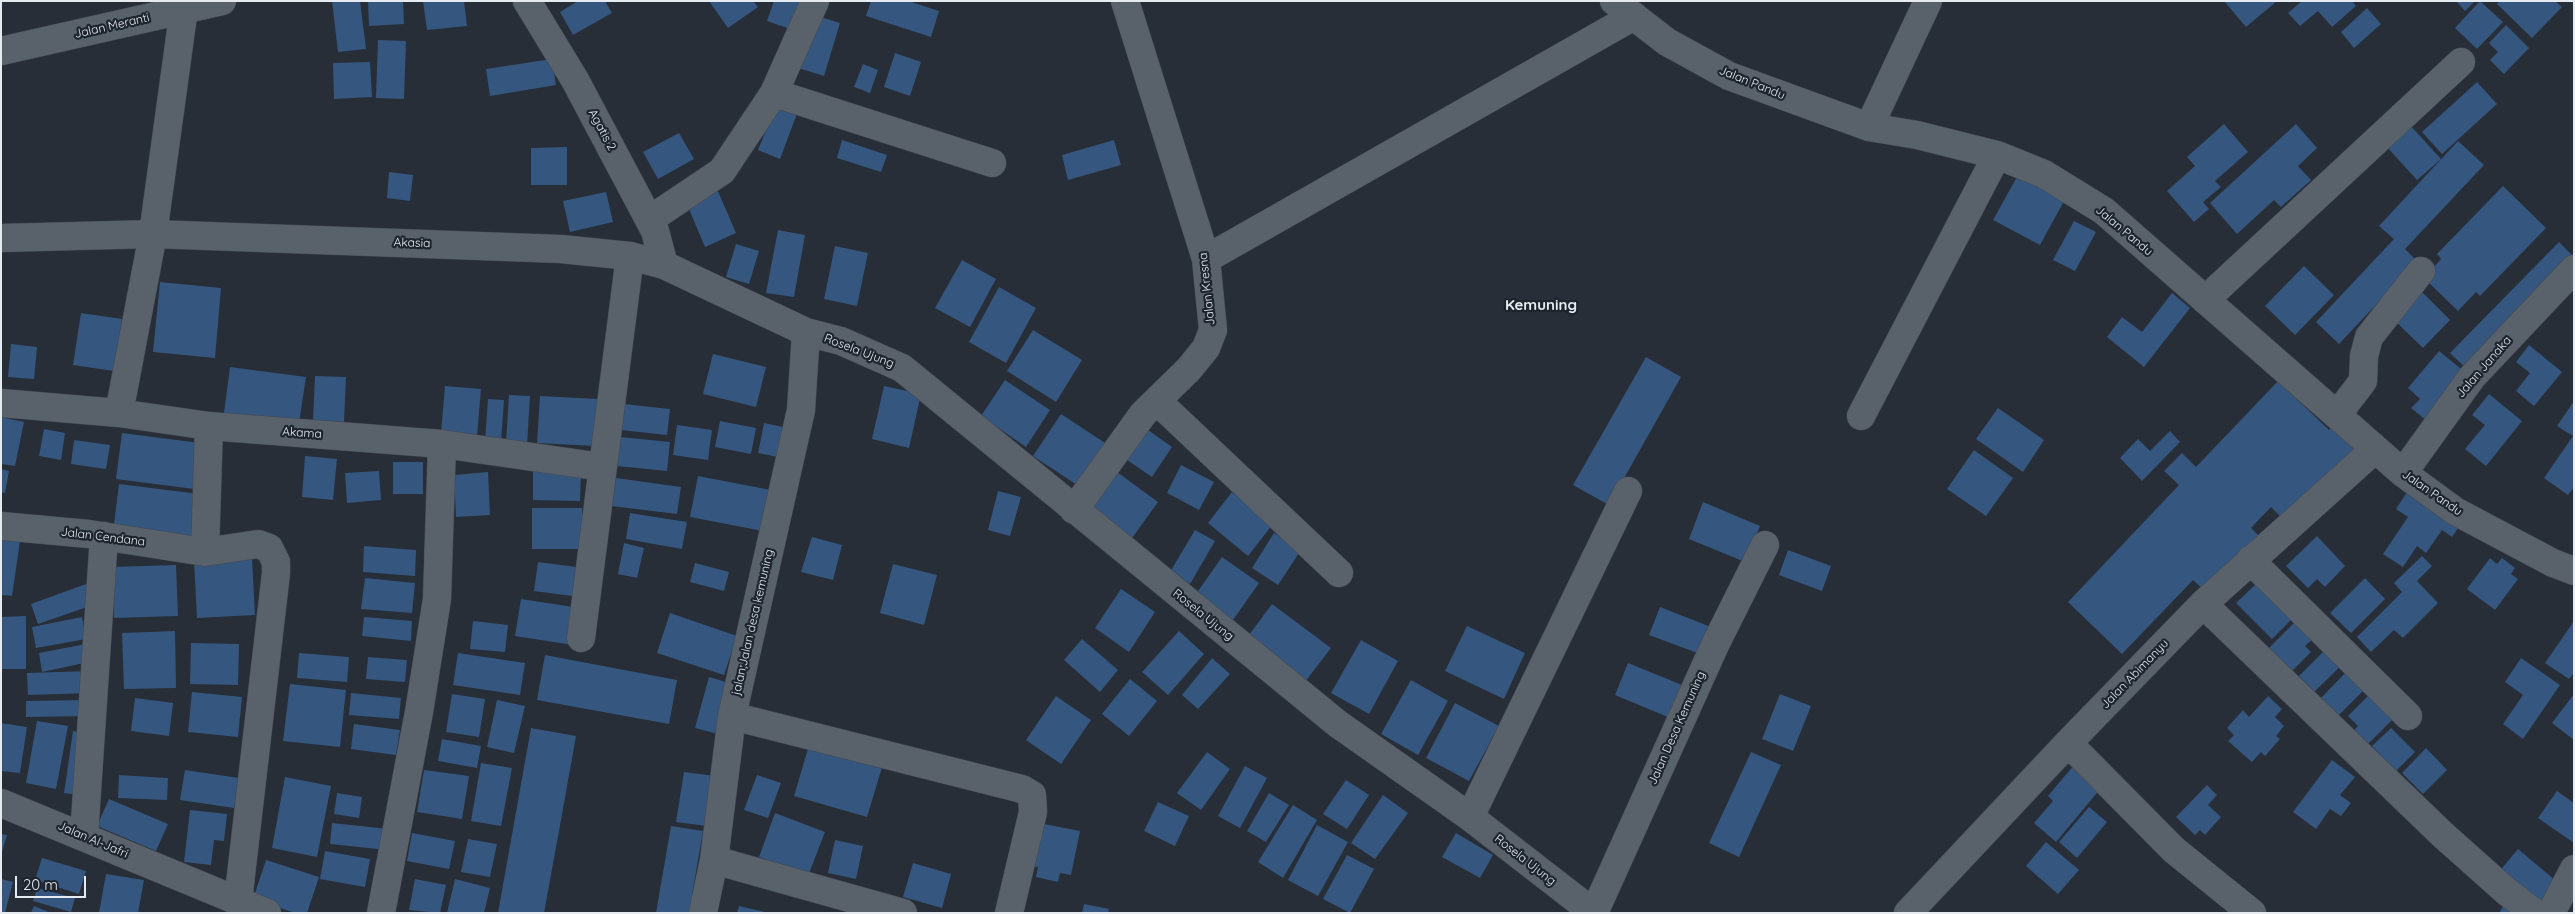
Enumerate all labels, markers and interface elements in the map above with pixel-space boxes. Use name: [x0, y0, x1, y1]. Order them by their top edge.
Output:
street label: Jalan Meranti: [73, 10, 151, 42]
street label: Jalan Pandu: [1717, 63, 1787, 103]
street label: Agatis 2: [585, 107, 619, 153]
street label: Jalan Pandu: [2093, 203, 2155, 259]
street label: Akasia: [393, 235, 431, 251]
street label: Jalan Kresna: [1196, 252, 1218, 326]
district label: Kemuning: [1505, 296, 1577, 314]
street label: Rosela Ujung: [822, 331, 896, 371]
street label: Jalan Janaka: [2454, 333, 2514, 401]
street label: Akama: [282, 424, 322, 442]
street label: Jalan Pandu: [2399, 467, 2465, 519]
street label: Jalan Cendana: [60, 525, 146, 549]
street label: jalan;Jalan desa kemuning: [729, 548, 777, 696]
street label: Rosela Ujung: [1170, 586, 1236, 644]
street label: Jalan Abimanyu: [2098, 636, 2172, 712]
street label: Jalan Desa Kemuning: [1646, 669, 1708, 787]
street label: Jalan Al-Jafri: [56, 819, 130, 861]
street label: Rosela Ujung: [1491, 832, 1559, 888]
scale bar: [18, 866, 89, 898]
text: 20 m: [23, 875, 58, 894]

